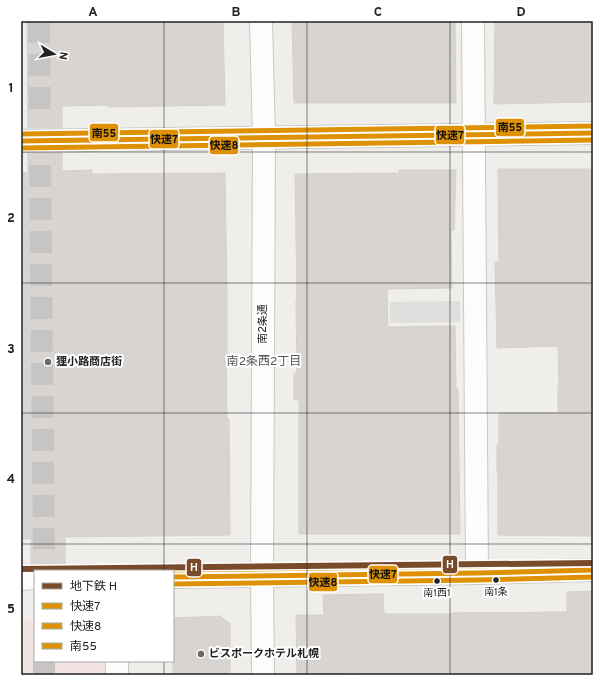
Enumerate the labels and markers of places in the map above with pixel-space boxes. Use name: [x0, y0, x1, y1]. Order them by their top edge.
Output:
place label: 狸小路商店街: [56, 355, 122, 369]
marker: 狸小路商店街: [43, 357, 53, 367]
marker: 南1条: [491, 575, 501, 585]
marker: 南1西1: [432, 576, 442, 586]
place label: 南1条: [484, 586, 508, 599]
place label: 南1西1: [423, 587, 451, 600]
place label: ビスポークホテル札幌: [209, 647, 319, 661]
marker: ビスポークホテル札幌: [196, 649, 206, 659]

